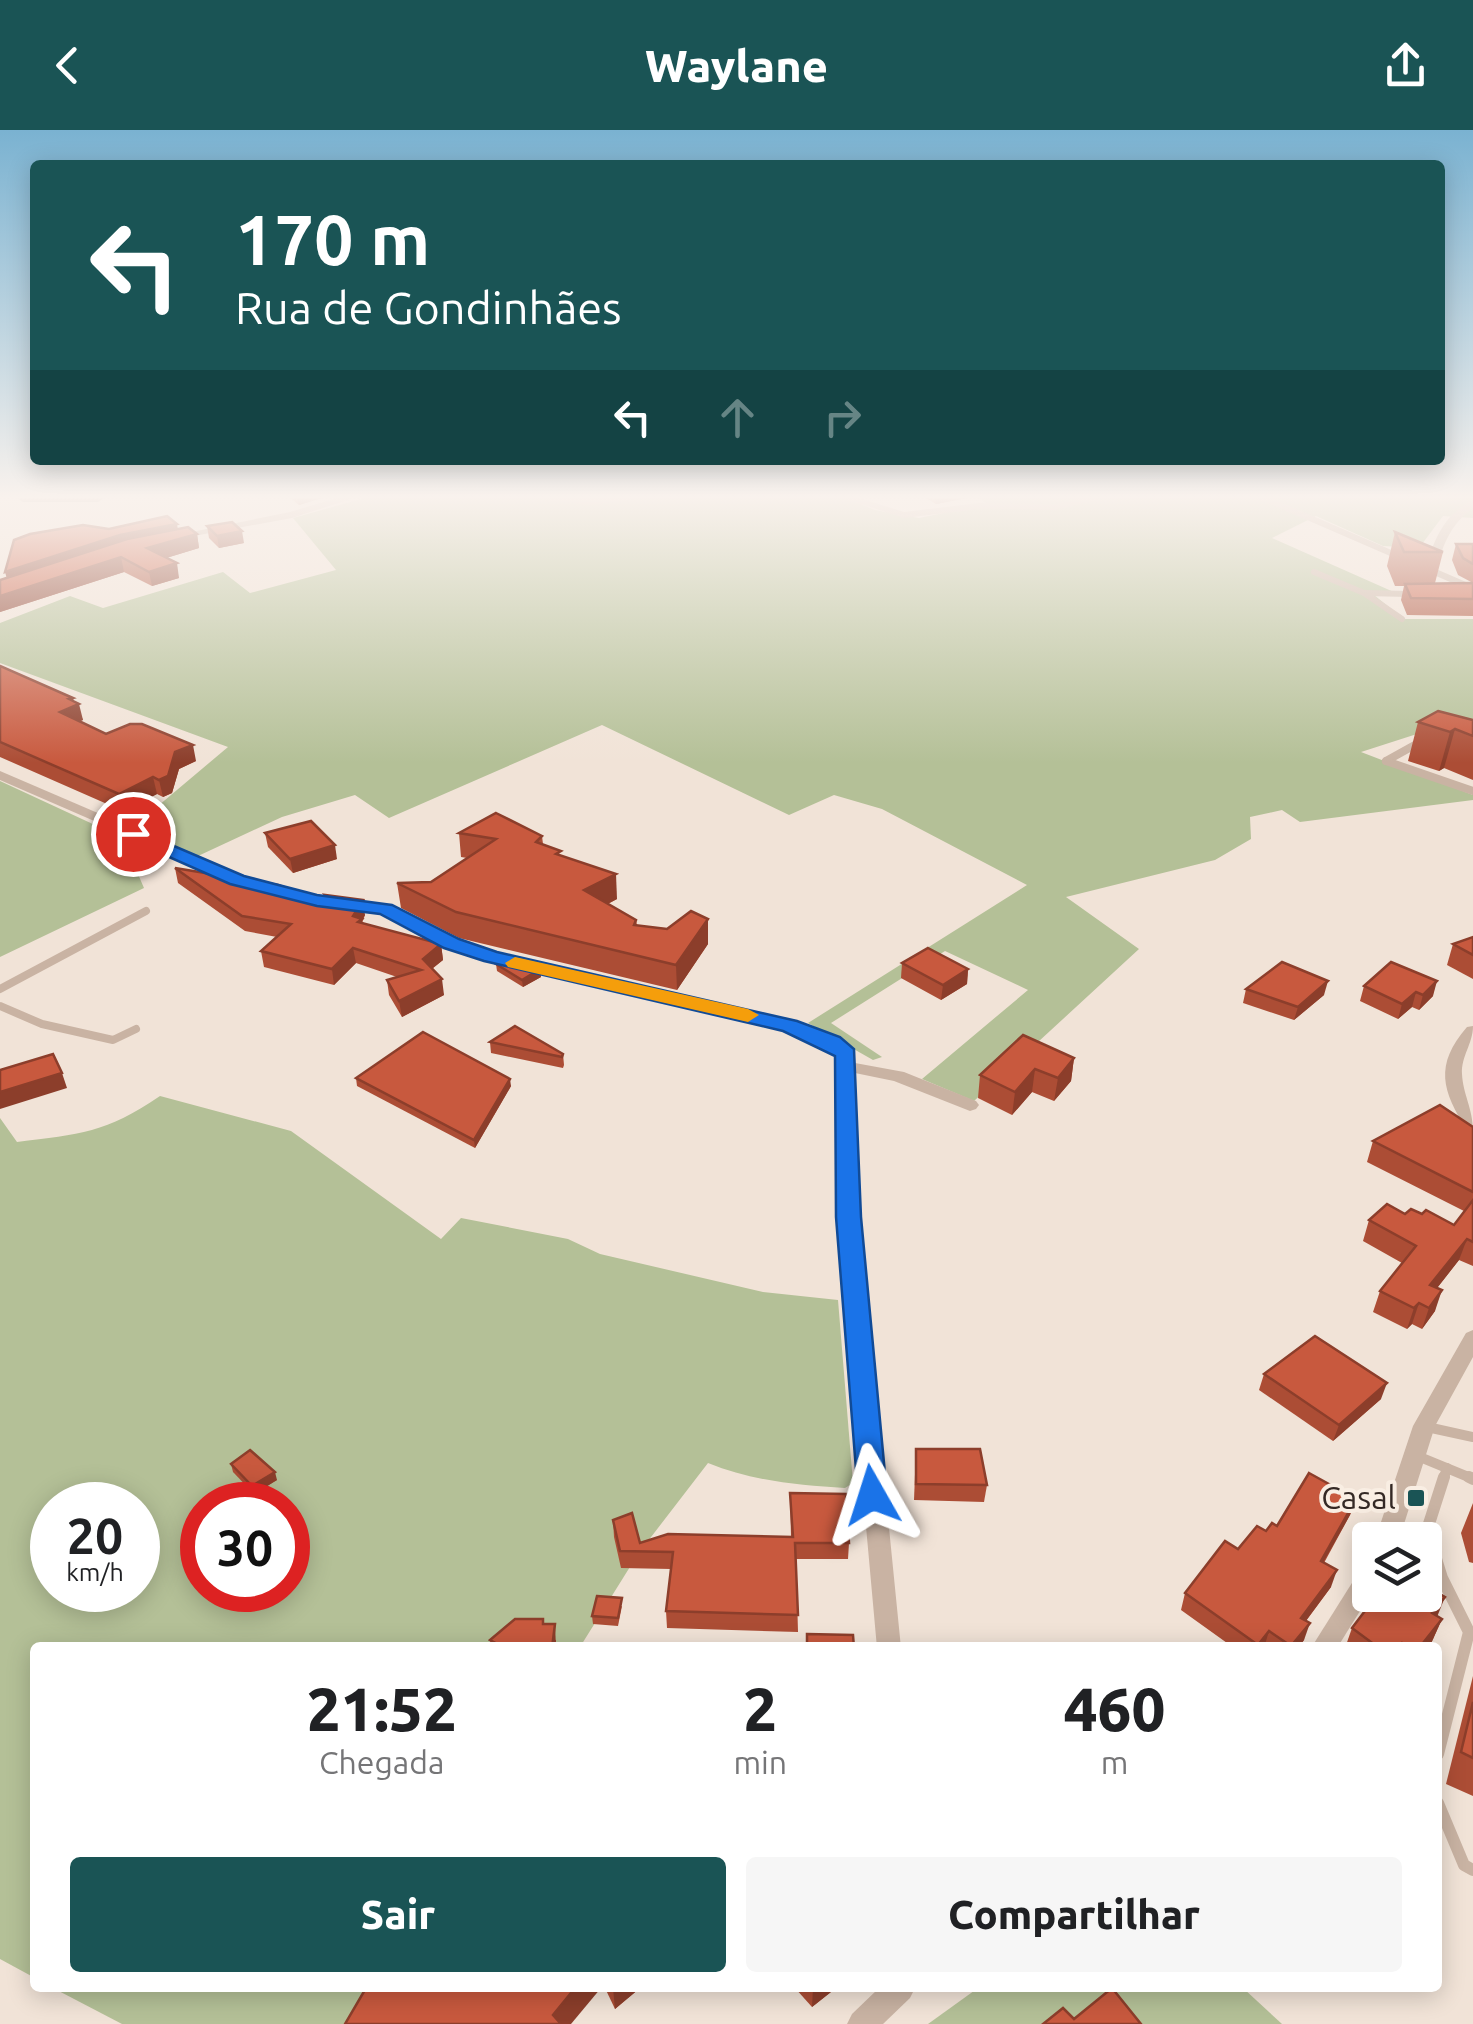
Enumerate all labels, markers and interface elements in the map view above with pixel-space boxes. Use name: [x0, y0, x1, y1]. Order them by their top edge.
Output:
icon: back: [40, 38, 95, 93]
icon: share: [1378, 38, 1433, 93]
text: Waylane: [645, 40, 828, 91]
icon: left: [70, 200, 200, 330]
text: 170 m: [235, 200, 430, 278]
text: Rua de Gondinhães: [235, 282, 622, 333]
icon: left: [605, 390, 660, 445]
icon: ahead: [710, 390, 765, 445]
icon: right: [815, 390, 870, 445]
pin: [91, 792, 176, 877]
icon: arrive: [106, 807, 161, 862]
position arrow: [820, 1443, 924, 1547]
place label: Casal: [1321, 1479, 1396, 1515]
speed limit sign: 30: [180, 1482, 310, 1612]
marker: Casal: [1405, 1487, 1427, 1509]
text: 20: [67, 1507, 123, 1563]
map controls: [1352, 1522, 1442, 1612]
button: layers: [1352, 1522, 1442, 1612]
text: km/h: [66, 1558, 124, 1586]
text: 21:52: [307, 1675, 457, 1742]
text: 2: [743, 1675, 777, 1742]
text: 460: [1064, 1675, 1165, 1742]
text: Chegada: [319, 1744, 445, 1780]
text: min: [733, 1744, 787, 1780]
text: m: [1101, 1744, 1128, 1780]
button: Sair: [70, 1857, 726, 1972]
button: Compartilhar: [746, 1857, 1402, 1972]

